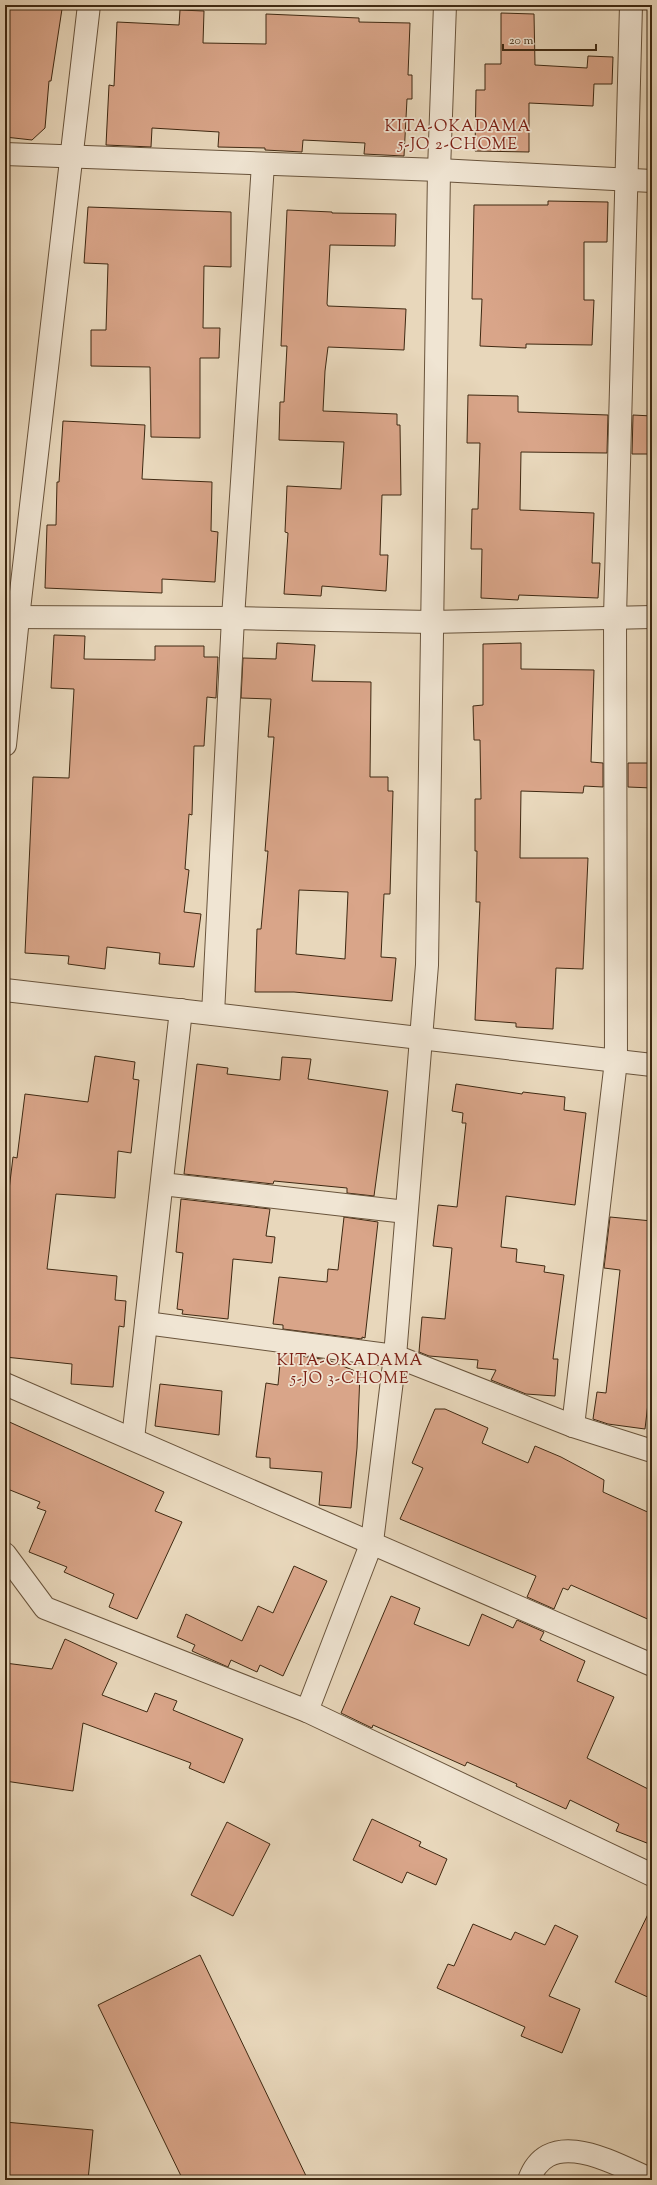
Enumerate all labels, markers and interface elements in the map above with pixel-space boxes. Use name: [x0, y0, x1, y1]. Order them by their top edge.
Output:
scale bar: [503, 26, 596, 52]
text: 20 m: [509, 32, 534, 50]
district label: KITA-OKADAMA 5-JO 2-CHOME: [384, 116, 532, 157]
district label: KITA-OKADAMA 5-JO 3-CHOME: [276, 1350, 424, 1391]

